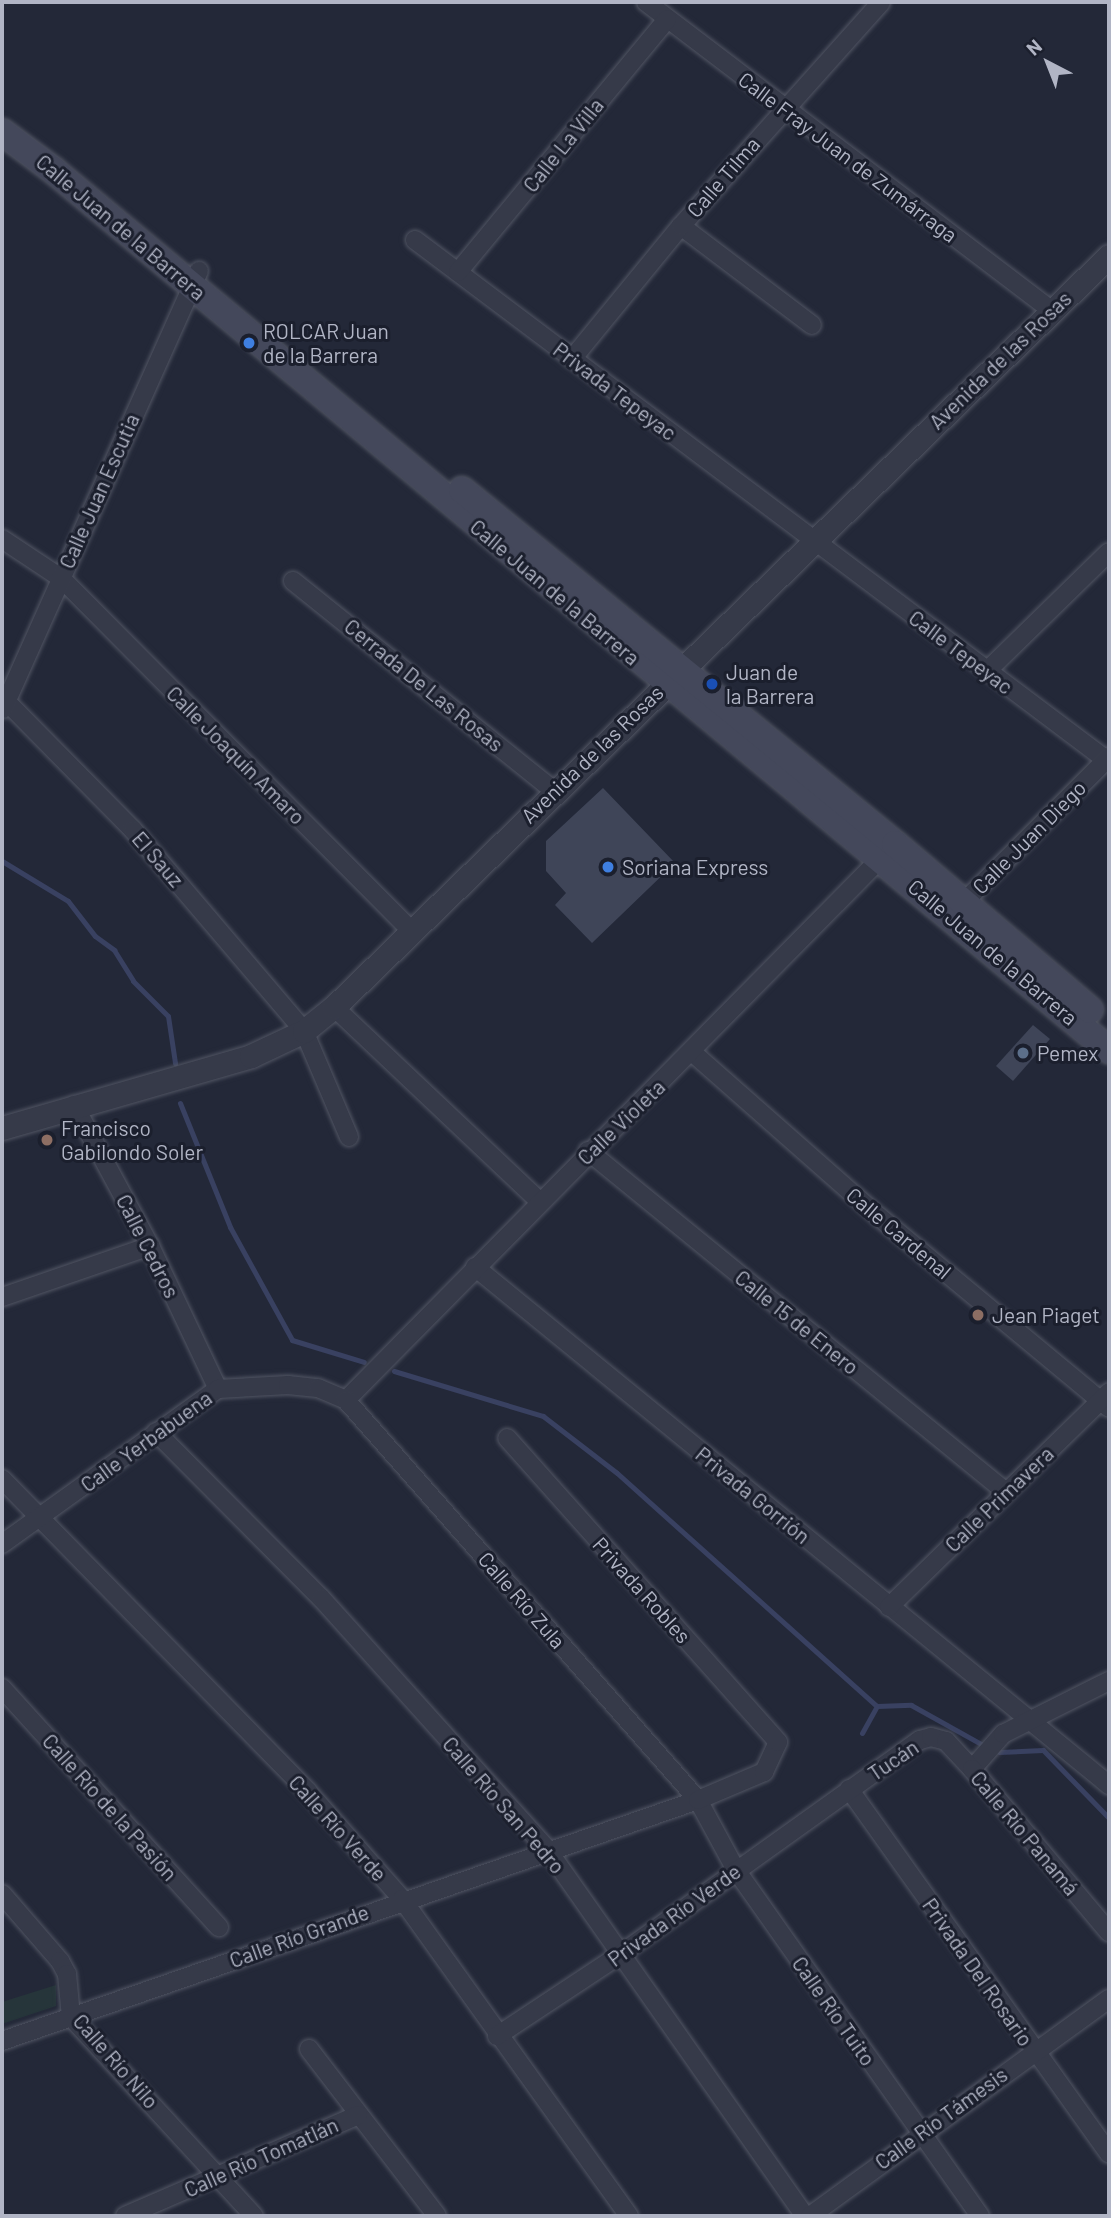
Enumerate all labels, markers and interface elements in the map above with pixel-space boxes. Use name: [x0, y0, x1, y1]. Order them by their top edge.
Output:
north arrow: [1013, 28, 1083, 98]
text: N: [1021, 34, 1046, 60]
street label: Calle Fray Juan de Zumárraga: [734, 66, 962, 248]
street label: Calle La Villa: [518, 93, 608, 197]
street label: Calle Tilma: [681, 132, 765, 222]
street label: Calle Juan de la Barrera: [31, 149, 211, 305]
street label: Avenida de las Rosas: [924, 286, 1076, 434]
place label: ROLCAR Juan de la Barrera: [263, 318, 389, 368]
marker: ROLCAR Juan de la Barrera: [241, 335, 257, 351]
street label: Privada Tepeyac: [549, 337, 681, 445]
street label: Calle Juan Escutia: [54, 410, 144, 572]
street label: Calle Juan de la Barrera: [465, 514, 645, 670]
street label: Calle Tepeyac: [904, 605, 1018, 699]
street label: Cerrada De Las Rosas: [340, 613, 508, 757]
place label: Juan de la Barrera: [726, 659, 814, 709]
marker: Juan de la Barrera: [704, 676, 720, 692]
street label: Avenida de las Rosas: [516, 680, 668, 828]
street label: Calle Joaquín Amaro: [162, 681, 310, 829]
street label: Calle Juan Diego: [967, 775, 1091, 899]
street label: El Sauz: [127, 826, 189, 892]
place label: Soriana Express: [622, 854, 768, 880]
marker: Soriana Express: [600, 859, 616, 875]
street label: Calle Juan de la Barrera: [903, 874, 1083, 1030]
place label: Pemex: [1037, 1040, 1098, 1066]
marker: Pemex: [1015, 1045, 1031, 1061]
street label: Calle Violeta: [572, 1074, 670, 1170]
place label: Francisco Gabilondo Soler: [61, 1115, 203, 1165]
marker: Francisco Gabilondo Soler: [39, 1132, 55, 1148]
street label: Calle Cardenal: [842, 1182, 956, 1284]
street label: Calle Cedros: [111, 1190, 185, 1302]
street label: Calle 15 de Enero: [730, 1264, 864, 1380]
place label: Jean Piaget: [992, 1302, 1100, 1328]
marker: Jean Piaget: [970, 1307, 986, 1323]
street label: Calle Yerbabuena: [75, 1385, 217, 1497]
street label: Privada Gorrión: [691, 1441, 815, 1549]
street label: Calle Primavera: [940, 1441, 1058, 1557]
street label: Privada Robles: [588, 1532, 696, 1648]
street label: Calle Río Zula: [473, 1547, 571, 1653]
street label: Calle Río de la Pasión: [37, 1728, 183, 1886]
street label: Calle Río San Pedro: [438, 1731, 570, 1879]
street label: Tucán: [863, 1734, 923, 1786]
street label: Calle Río Panamá: [966, 1766, 1084, 1900]
street label: Calle Río Verde: [284, 1770, 392, 1886]
street label: Privada Río Verde: [603, 1858, 745, 1972]
street label: Privada Del Rosario: [917, 1893, 1039, 2051]
street label: Calle Río Grande: [226, 1899, 372, 1973]
street label: Calle Río Tuito: [787, 1951, 881, 2071]
street label: Calle Río Nilo: [68, 2009, 164, 2113]
street label: Calle Río Támesis: [870, 2062, 1012, 2174]
street label: Calle Río Tomatlán: [180, 2112, 342, 2202]

